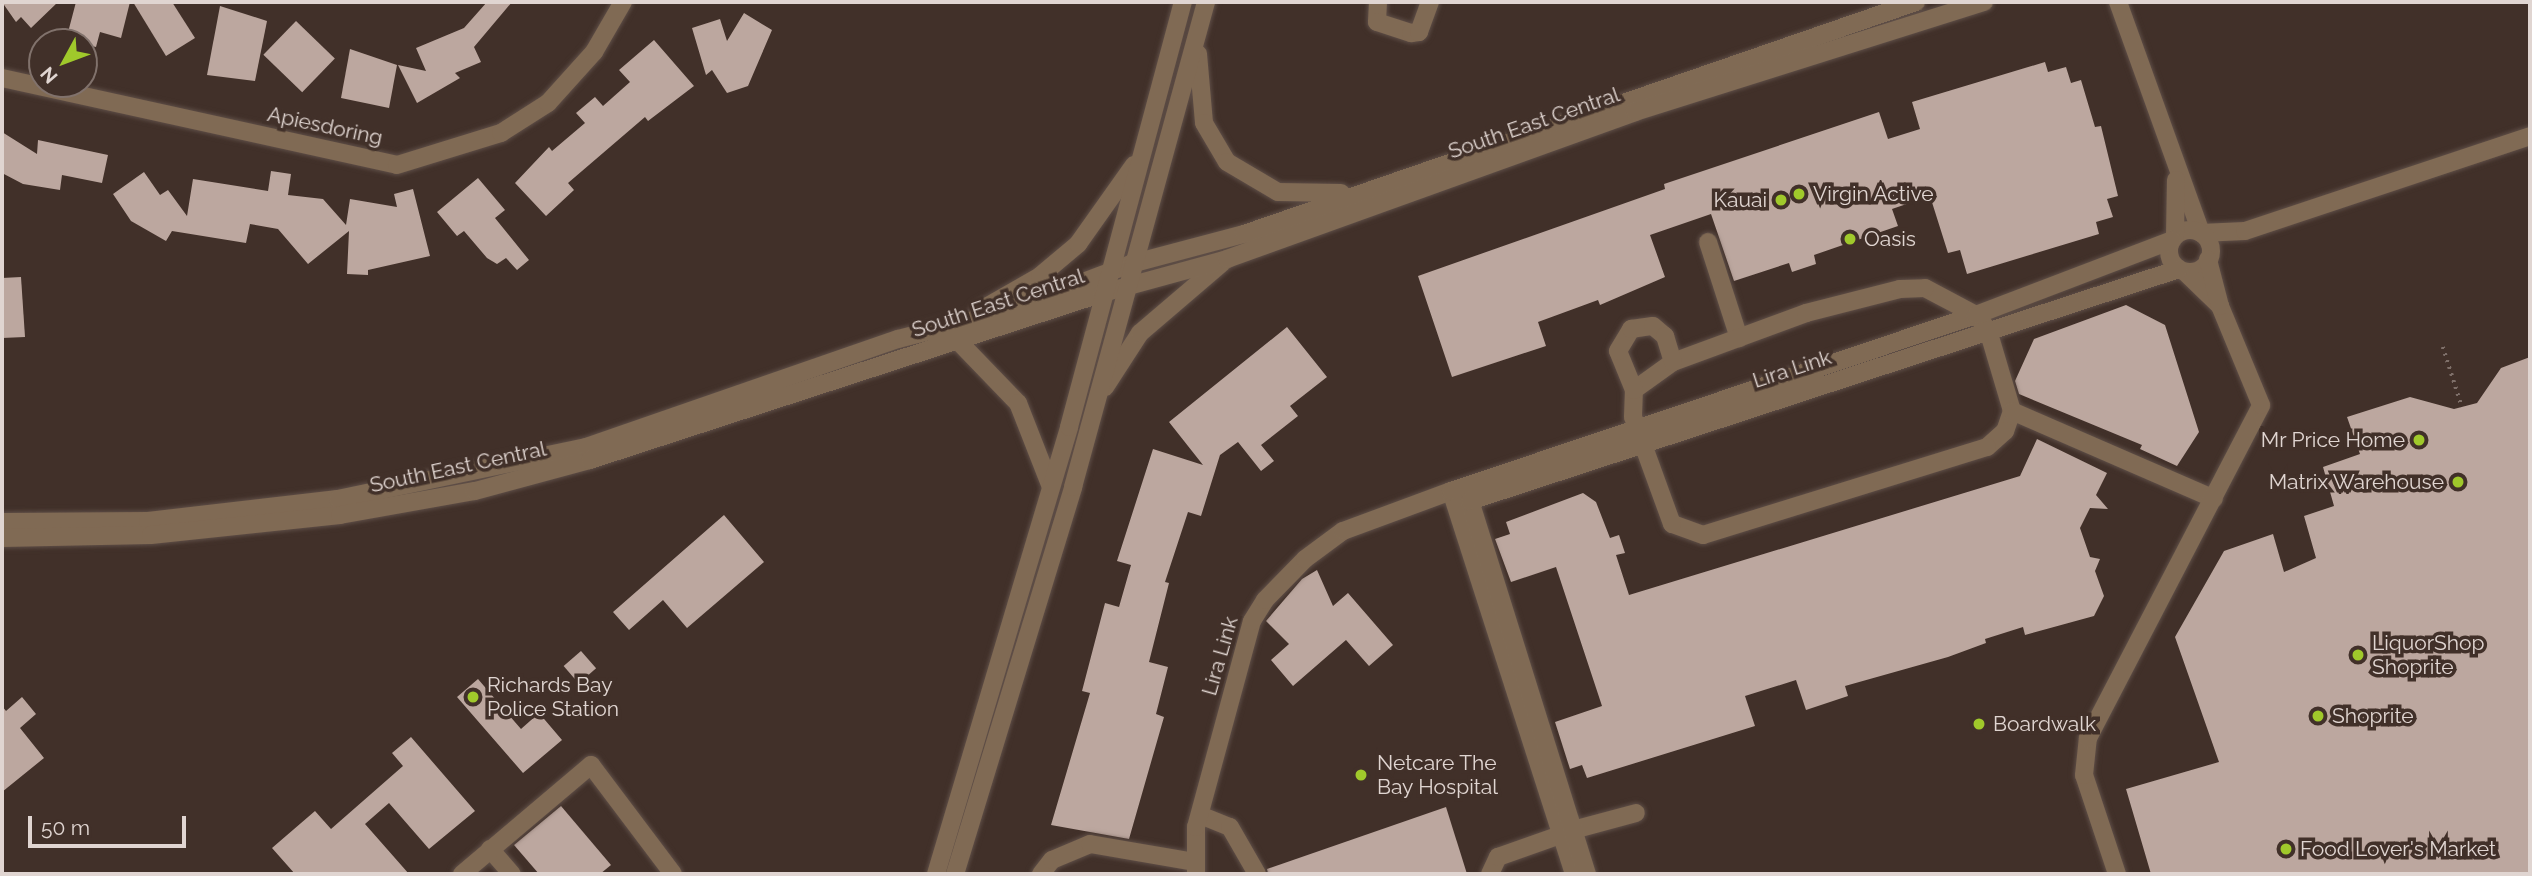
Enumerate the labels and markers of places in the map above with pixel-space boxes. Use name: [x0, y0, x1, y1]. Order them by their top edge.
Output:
place label: Virgin Active: [1813, 181, 1934, 207]
marker: Virgin Active: [1791, 186, 1807, 202]
place label: Kauai: [1714, 187, 1767, 213]
marker: Kauai: [1773, 192, 1789, 208]
place label: Oasis: [1864, 226, 1916, 252]
marker: Oasis: [1842, 231, 1858, 247]
place label: Mr Price Home: [2260, 427, 2405, 453]
marker: Mr Price Home: [2411, 432, 2427, 448]
place label: Matrix Warehouse: [2268, 469, 2444, 495]
marker: Matrix Warehouse: [2450, 474, 2466, 490]
place label: LiquorShop Shoprite: [2372, 630, 2485, 680]
marker: LiquorShop Shoprite: [2350, 647, 2366, 663]
place label: Richards Bay Police Station: [487, 672, 619, 722]
marker: Richards Bay Police Station: [465, 689, 481, 705]
place label: Shoprite: [2332, 703, 2414, 729]
marker: Shoprite: [2310, 708, 2326, 724]
place label: Boardwalk: [1993, 711, 2096, 737]
marker: Boardwalk: [1971, 716, 1987, 732]
place label: Netcare The Bay Hospital: [1377, 750, 1499, 800]
marker: Netcare The Bay Hospital: [1351, 765, 1371, 785]
place label: Food Lover's Market: [2300, 836, 2496, 862]
marker: Food Lover's Market: [2278, 841, 2294, 857]

